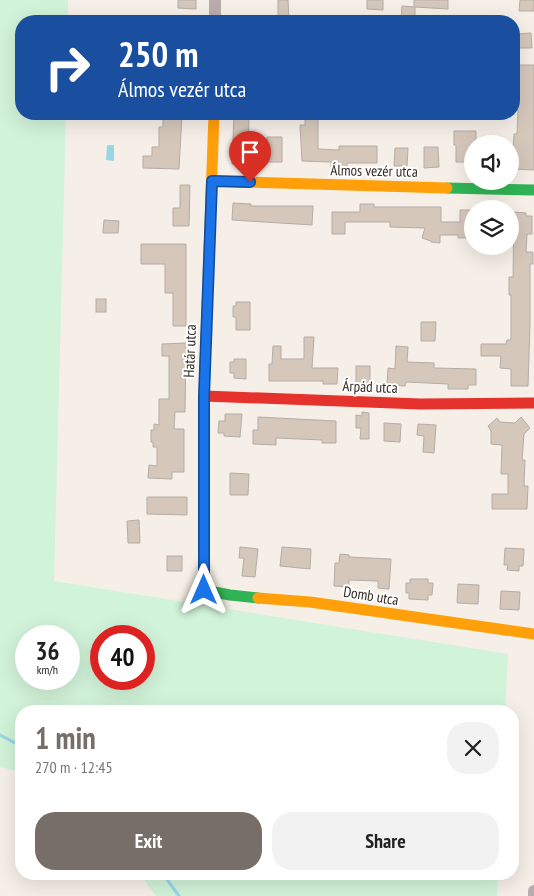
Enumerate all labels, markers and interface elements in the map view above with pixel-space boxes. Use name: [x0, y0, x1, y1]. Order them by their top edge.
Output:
text: 250 m: [118, 31, 199, 77]
icon: right: [35, 35, 100, 100]
text: Álmos vezér utca: [118, 75, 246, 103]
pin: [229, 131, 271, 182]
map controls: [464, 135, 519, 255]
button: sound: [464, 135, 519, 190]
icon: arrive: [236, 138, 264, 166]
street label: Álmos vezér utca: [330, 160, 418, 181]
button: layers: [464, 200, 519, 255]
street label: Határ utca: [179, 324, 200, 378]
street label: Árpád utca: [342, 376, 398, 397]
position arrow: [177, 563, 229, 615]
street label: Domb utca: [342, 582, 400, 609]
speed limit sign: 40: [90, 625, 155, 690]
text: 36: [36, 635, 59, 667]
text: km/h: [37, 662, 58, 677]
text: 1 min: [35, 718, 96, 757]
button: close: [447, 722, 499, 774]
text: 270 m · 12:45: [35, 757, 113, 777]
button: Exit: [35, 812, 262, 870]
button: Share: [272, 812, 499, 870]

